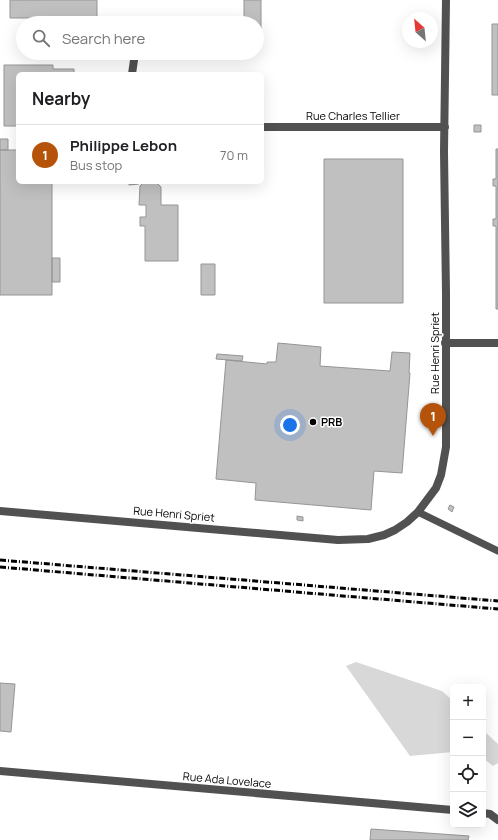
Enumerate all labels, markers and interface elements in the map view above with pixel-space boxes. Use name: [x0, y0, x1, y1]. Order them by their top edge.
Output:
north arrow: [402, 12, 438, 48]
search box: [16, 16, 264, 60]
icon: search: [30, 27, 52, 49]
text: Search here: [62, 28, 145, 49]
text: Nearby: [32, 87, 90, 110]
street label: Rue Charles Tellier: [306, 108, 400, 123]
text: Philippe Lebon: [70, 135, 177, 156]
text: 1: [42, 146, 48, 164]
text: 70 m: [220, 146, 248, 164]
text: Bus stop: [70, 156, 122, 174]
street label: Rue Henri Spriet: [427, 312, 442, 394]
pin: 1: [420, 403, 446, 436]
place label: PRB: [321, 414, 342, 429]
your location: [280, 415, 300, 435]
marker: PRB: [308, 417, 318, 427]
street label: Rue Henri Spriet: [133, 502, 215, 525]
map controls: [450, 684, 486, 828]
button: +: [450, 684, 486, 720]
button: −: [450, 720, 486, 756]
button: locate: [450, 756, 486, 792]
street label: Rue Ada Lovelace: [182, 768, 272, 791]
button: layers: [450, 792, 486, 828]

